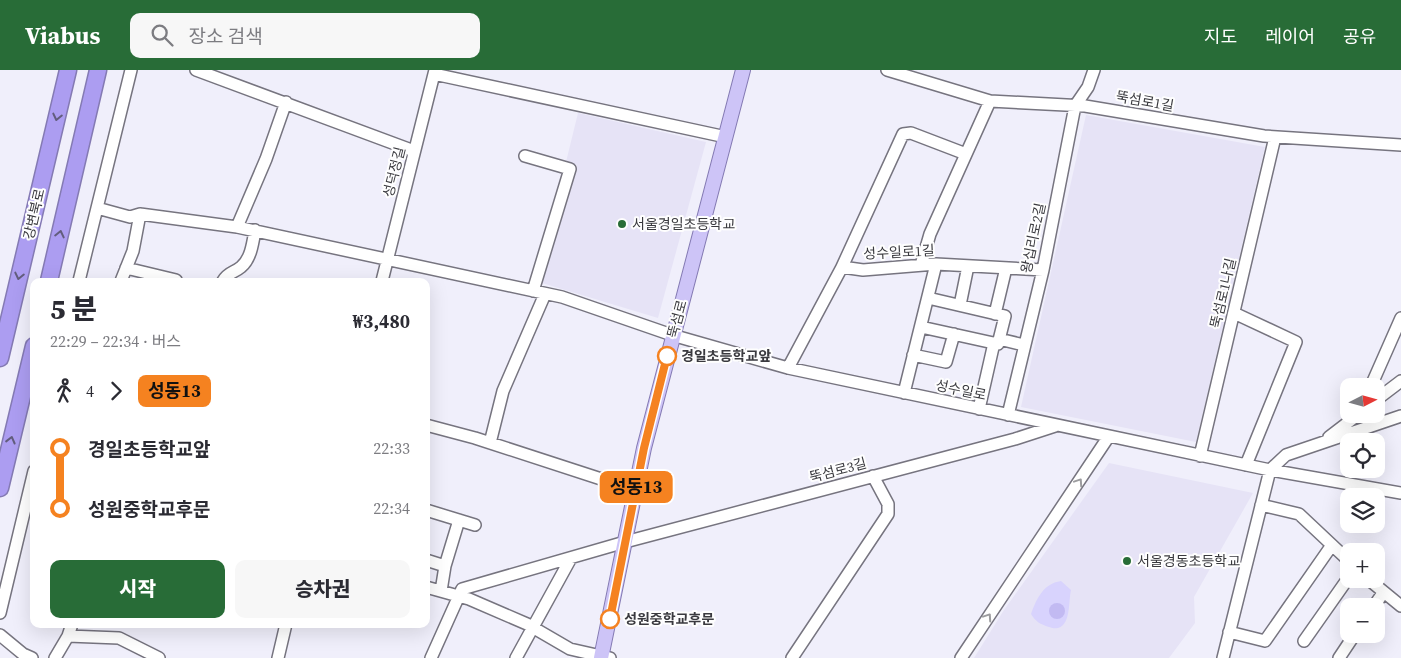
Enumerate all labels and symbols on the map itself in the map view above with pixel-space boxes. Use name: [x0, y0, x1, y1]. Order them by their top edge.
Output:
street label: 뚝섬로1길: [1114, 86, 1176, 116]
one-way arrow: [52, 113, 63, 122]
street label: 성덕정길: [378, 145, 410, 199]
street label: 강변북로: [18, 187, 50, 241]
street label: 왕십리로2길: [1016, 201, 1050, 275]
place label: 서울경일초등학교: [632, 214, 735, 234]
marker: 서울경일초등학교: [616, 218, 628, 230]
one-way arrow: [54, 229, 65, 238]
street label: 성수일로1길: [863, 240, 935, 264]
street label: 뚝섬로1나길: [1205, 256, 1241, 330]
one-way arrow: [14, 271, 25, 280]
street label: 뚝섬로: [662, 298, 692, 340]
marker: 경일초등학교앞: [657, 346, 677, 366]
place label: 경일초등학교앞: [681, 346, 771, 366]
street label: 성수일로: [934, 375, 988, 405]
north arrow: [1340, 378, 1385, 422]
one-way arrow: [5, 436, 16, 445]
street label: 뚝섬로3길: [807, 453, 869, 487]
line badge: 성동13: [601, 471, 671, 503]
one-way arrow: [1073, 479, 1082, 488]
place label: 서울경동초등학교: [1137, 551, 1240, 571]
marker: 서울경동초등학교: [1121, 555, 1133, 567]
marker: 성원중학교후문: [600, 609, 620, 629]
place label: 성원중학교후문: [624, 609, 714, 629]
one-way arrow: [982, 614, 992, 623]

